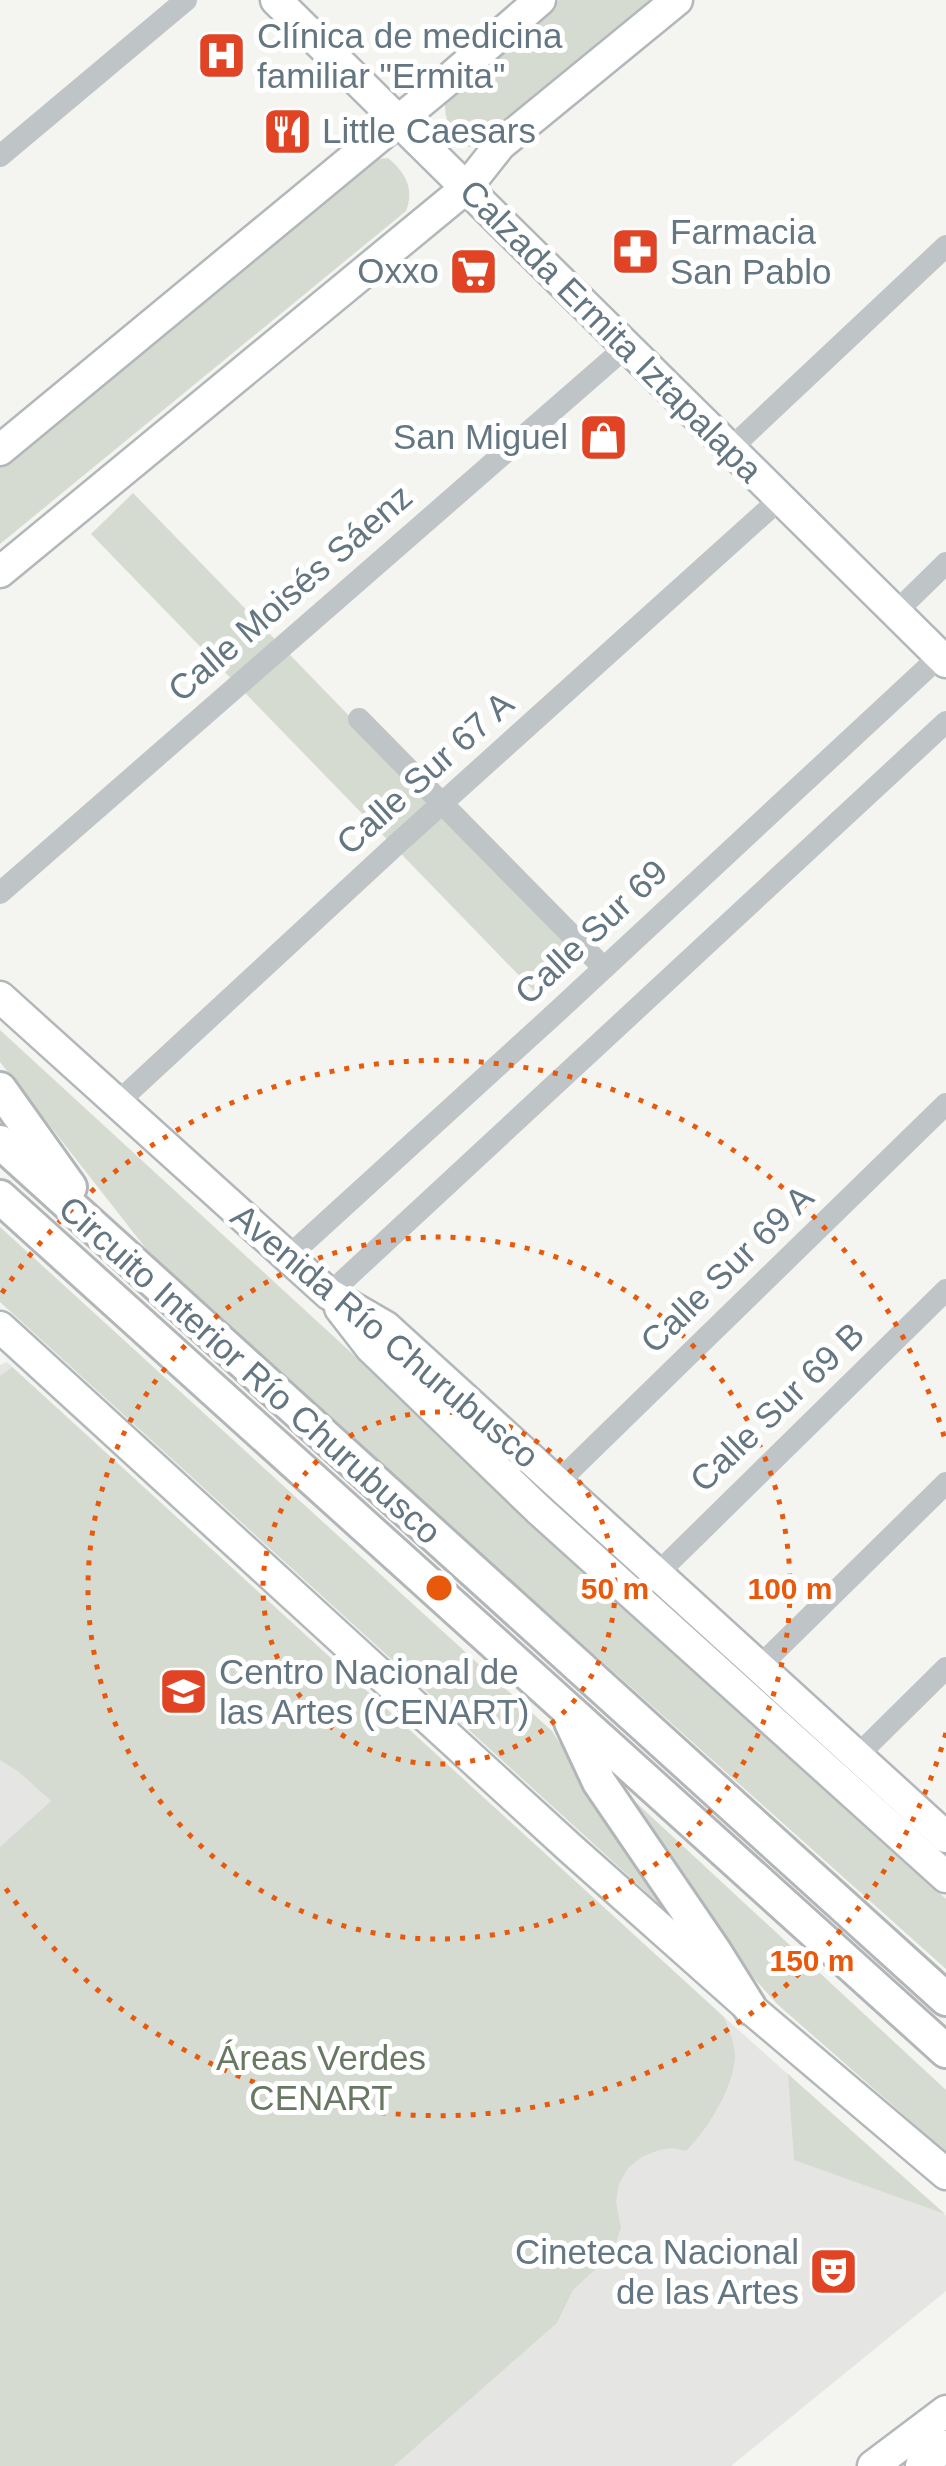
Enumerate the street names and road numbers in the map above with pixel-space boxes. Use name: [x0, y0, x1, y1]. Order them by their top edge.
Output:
street label: Calzada Ermita Iztapalapa: [452, 172, 771, 490]
street label: Calle Moisés Sáenz: [160, 476, 419, 709]
street label: Calle Sur 67 A: [328, 683, 521, 862]
street label: Calle Sur 69: [507, 852, 674, 1012]
street label: Calle Sur 69 A: [633, 1176, 821, 1360]
street label: Circuito Interior Río Churubusco: [52, 1188, 449, 1551]
street label: Avenida Río Churubusco: [224, 1196, 547, 1475]
street label: Calle Sur 69 B: [682, 1314, 871, 1499]

